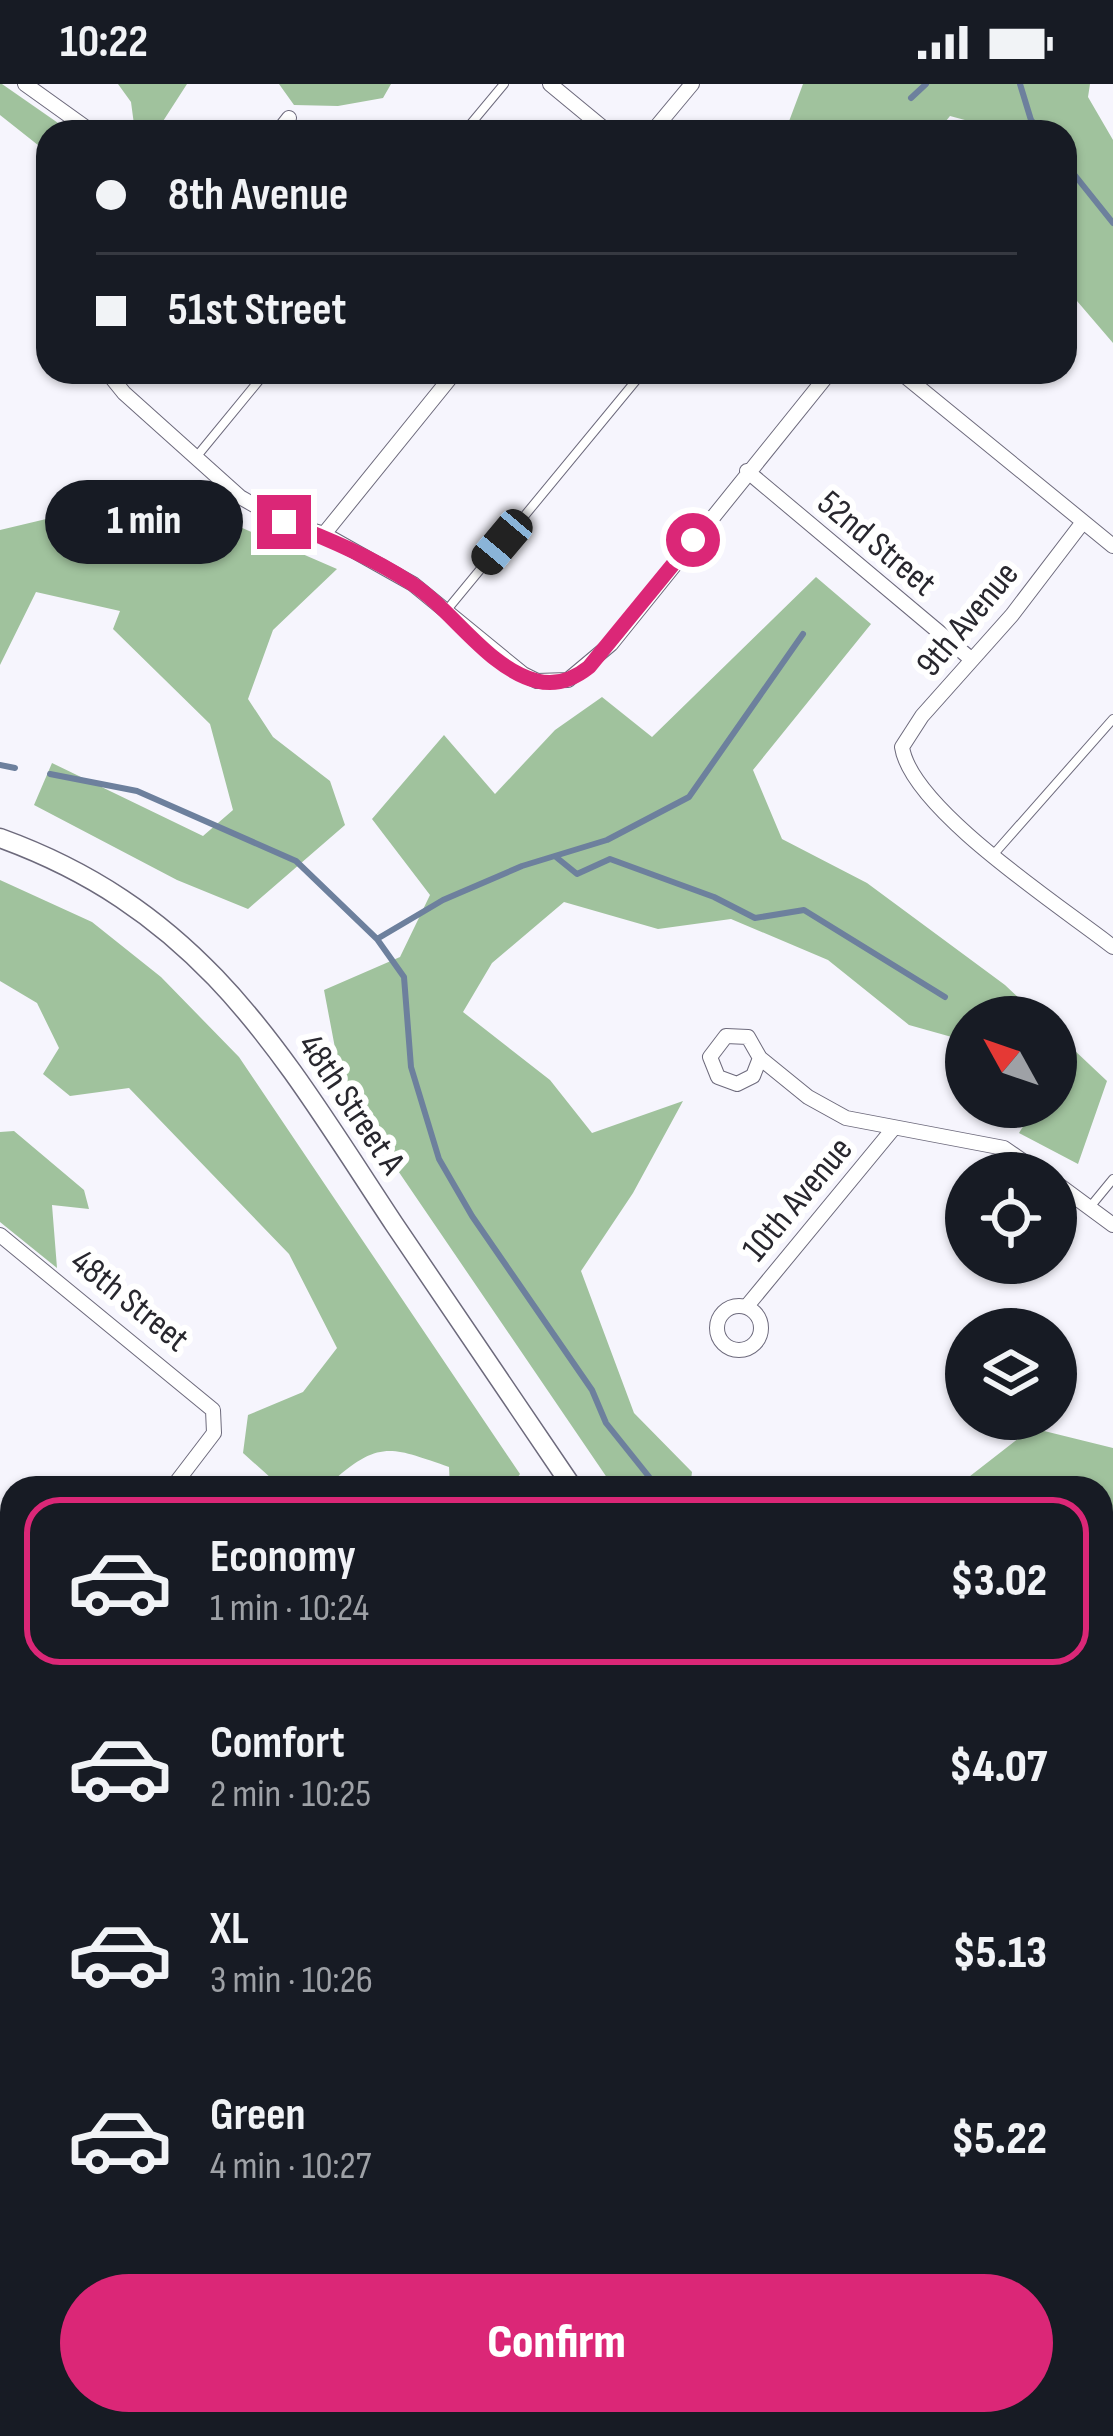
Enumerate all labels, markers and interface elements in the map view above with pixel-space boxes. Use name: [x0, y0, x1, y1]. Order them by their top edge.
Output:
text: 10:22: [60, 15, 148, 70]
text: 8th Avenue: [168, 168, 348, 223]
text: 51st Street: [168, 283, 346, 338]
callout: 1 min: [44, 480, 242, 564]
street label: 52nd Street: [808, 482, 944, 606]
route end: [257, 495, 311, 549]
text: 1 min: [107, 498, 181, 545]
car: [465, 503, 539, 581]
route start: [666, 513, 720, 567]
street label: 9th Avenue: [908, 554, 1028, 686]
north arrow: [945, 996, 1077, 1128]
map controls: [945, 996, 1077, 1440]
street label: 48th Street A: [288, 1026, 414, 1183]
street label: 10th Avenue: [734, 1129, 862, 1270]
button: locate: [945, 1152, 1077, 1284]
street label: 48th Street: [62, 1240, 197, 1361]
button: layers: [945, 1308, 1077, 1440]
icon: car: [66, 1527, 174, 1635]
text: Economy: [210, 1530, 356, 1585]
text: $3.02: [951, 1554, 1047, 1609]
text: 1 min · 10:24: [210, 1585, 369, 1632]
icon: car: [66, 1713, 174, 1821]
text: Comfort: [210, 1716, 345, 1771]
text: $4.07: [949, 1740, 1047, 1795]
text: 2 min · 10:25: [210, 1771, 371, 1818]
icon: car: [66, 1899, 174, 2007]
text: XL: [210, 1902, 249, 1957]
text: $5.13: [953, 1926, 1047, 1981]
text: 3 min · 10:26: [210, 1957, 373, 2004]
icon: car: [66, 2085, 174, 2193]
text: Green: [210, 2088, 306, 2143]
text: $5.22: [951, 2112, 1047, 2167]
text: 4 min · 10:27: [210, 2143, 371, 2190]
button: Confirm: [60, 2274, 1053, 2412]

